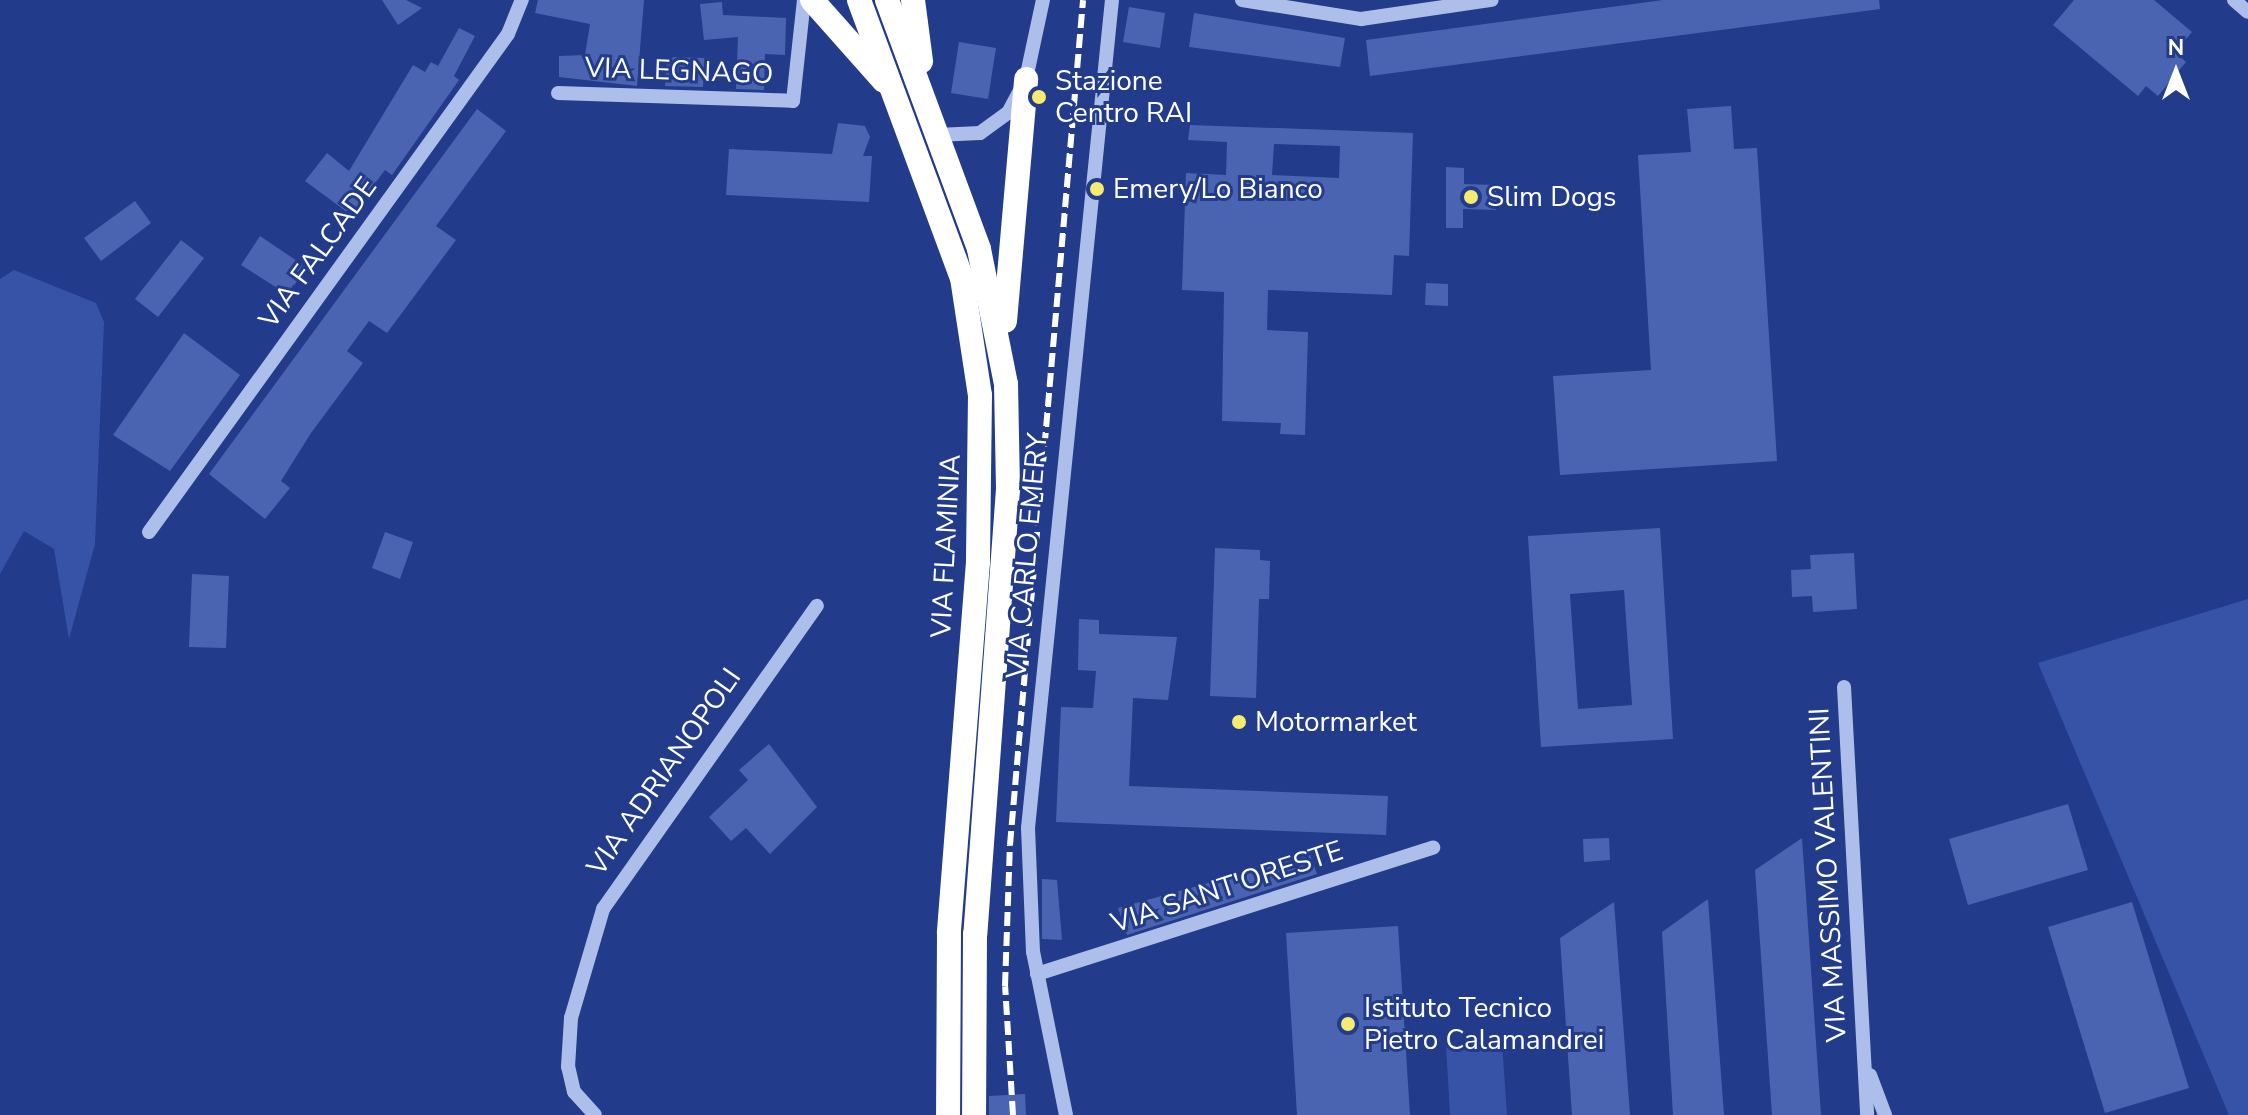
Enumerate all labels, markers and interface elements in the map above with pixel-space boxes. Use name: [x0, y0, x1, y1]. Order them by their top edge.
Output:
north arrow: [2136, 32, 2216, 112]
text: N: [2168, 33, 2184, 63]
street label: VIA LEGNAGO: [584, 51, 774, 91]
place label: Stazione Centro RAI: [1055, 64, 1192, 130]
marker: Stazione Centro RAI: [1030, 88, 1048, 106]
street label: VIA FALCADE: [252, 171, 384, 335]
place label: Emery/Lo Bianco: [1113, 172, 1323, 206]
marker: Emery/Lo Bianco: [1088, 180, 1106, 198]
place label: Slim Dogs: [1487, 180, 1616, 214]
marker: Slim Dogs: [1462, 188, 1480, 206]
street label: VIA CARLO EMERY: [1000, 432, 1054, 680]
street label: VIA FLAMINIA: [924, 453, 968, 639]
street label: VIA ADRIANOPOLI: [580, 662, 748, 882]
place label: Motormarket: [1255, 705, 1417, 739]
street label: VIA MASSIMO VALENTINI: [1802, 707, 1854, 1043]
marker: Motormarket: [1230, 713, 1248, 731]
street label: VIA SANT'ORESTE: [1107, 834, 1347, 940]
place label: Istituto Tecnico Pietro Calamandrei: [1364, 991, 1604, 1057]
marker: Istituto Tecnico Pietro Calamandrei: [1339, 1015, 1357, 1033]

